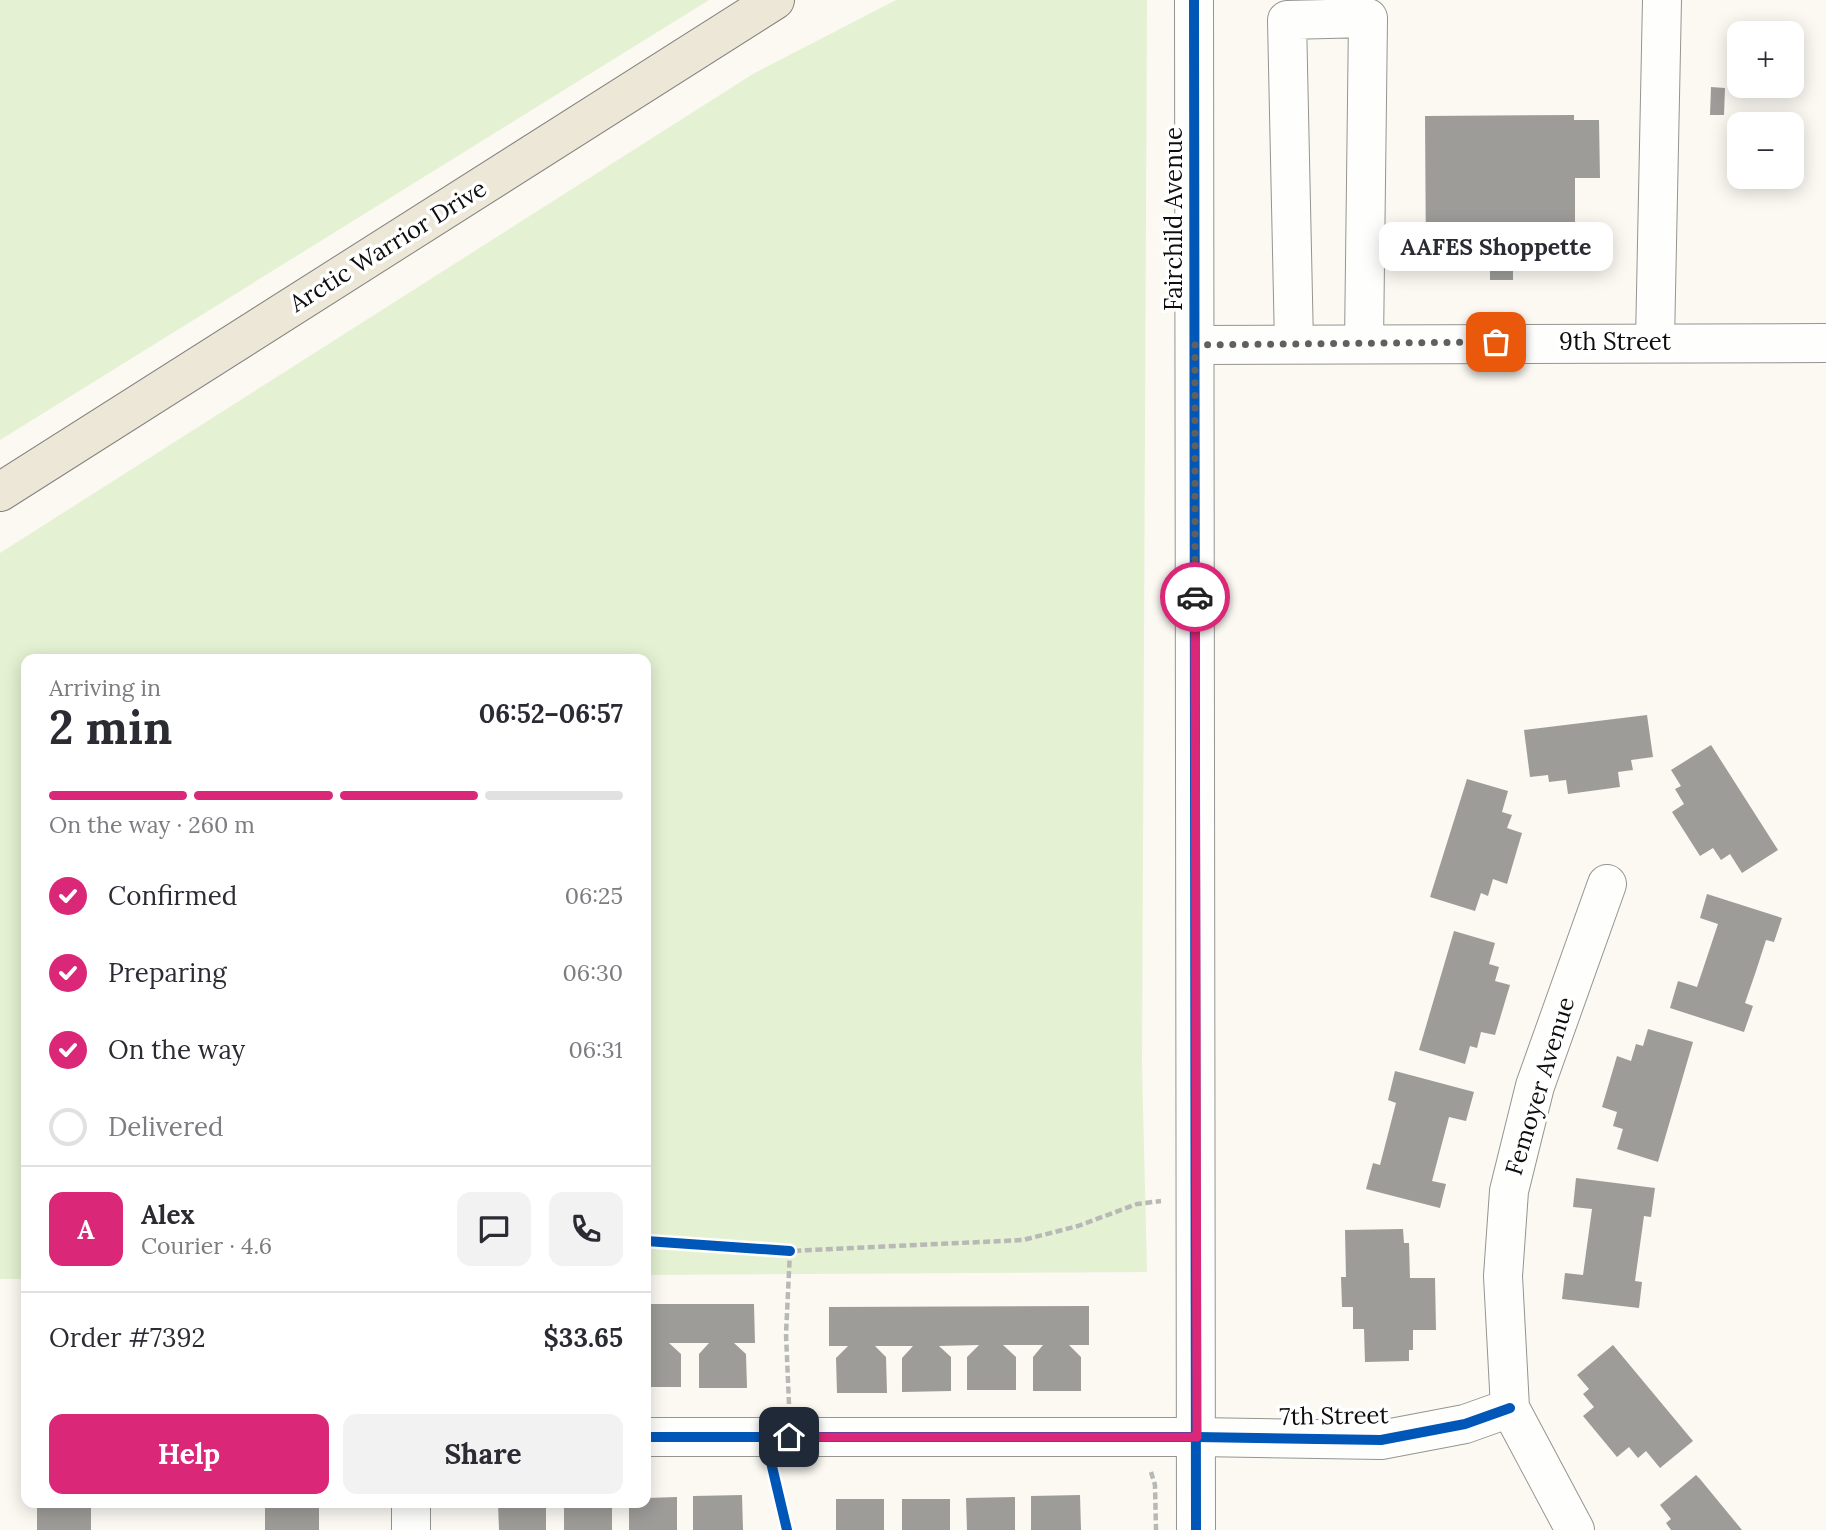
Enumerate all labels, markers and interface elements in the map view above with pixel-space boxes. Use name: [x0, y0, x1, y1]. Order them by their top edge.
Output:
map controls: [1727, 21, 1804, 189]
button: +: [1727, 21, 1804, 98]
button: −: [1727, 112, 1804, 189]
street label: Fairchild Avenue: [1158, 127, 1189, 311]
street label: Arctic Warrior Drive: [283, 172, 492, 319]
callout: AAFES Shoppette: [1379, 223, 1613, 272]
text: AAFES Shoppette: [1401, 232, 1591, 261]
pin: [1466, 312, 1526, 372]
icon: bag: [1477, 323, 1515, 361]
street label: 9th Street: [1559, 326, 1672, 357]
courier: [1160, 562, 1230, 632]
icon: car: [1176, 578, 1214, 616]
text: Arriving in: [49, 673, 161, 702]
text: 06:52–06:57: [479, 697, 623, 730]
text: 2 min: [49, 698, 172, 757]
text: On the way · 260 m: [49, 810, 255, 839]
icon: check: [49, 877, 87, 915]
text: Confirmed: [108, 879, 237, 912]
text: 06:25: [565, 881, 623, 910]
icon: check: [49, 954, 87, 992]
text: Preparing: [108, 956, 227, 989]
text: 06:30: [563, 958, 623, 987]
street label: Femoyer Avenue: [1498, 993, 1581, 1179]
icon: check: [49, 1031, 87, 1069]
text: On the way: [108, 1033, 245, 1066]
text: 06:31: [568, 1035, 623, 1064]
text: Delivered: [108, 1110, 224, 1143]
button: chat: [457, 1192, 531, 1266]
button: phone: [549, 1192, 623, 1266]
text: Alex: [141, 1198, 195, 1231]
text: A: [77, 1213, 95, 1246]
text: Courier · 4.6: [141, 1231, 272, 1260]
text: Order #7392: [49, 1321, 206, 1354]
text: $33.65: [544, 1321, 623, 1354]
street label: 7th Street: [1279, 1399, 1389, 1432]
pin: [759, 1407, 819, 1467]
button: Help: [49, 1414, 329, 1494]
button: Share: [343, 1414, 623, 1494]
icon: home: [770, 1418, 808, 1456]

